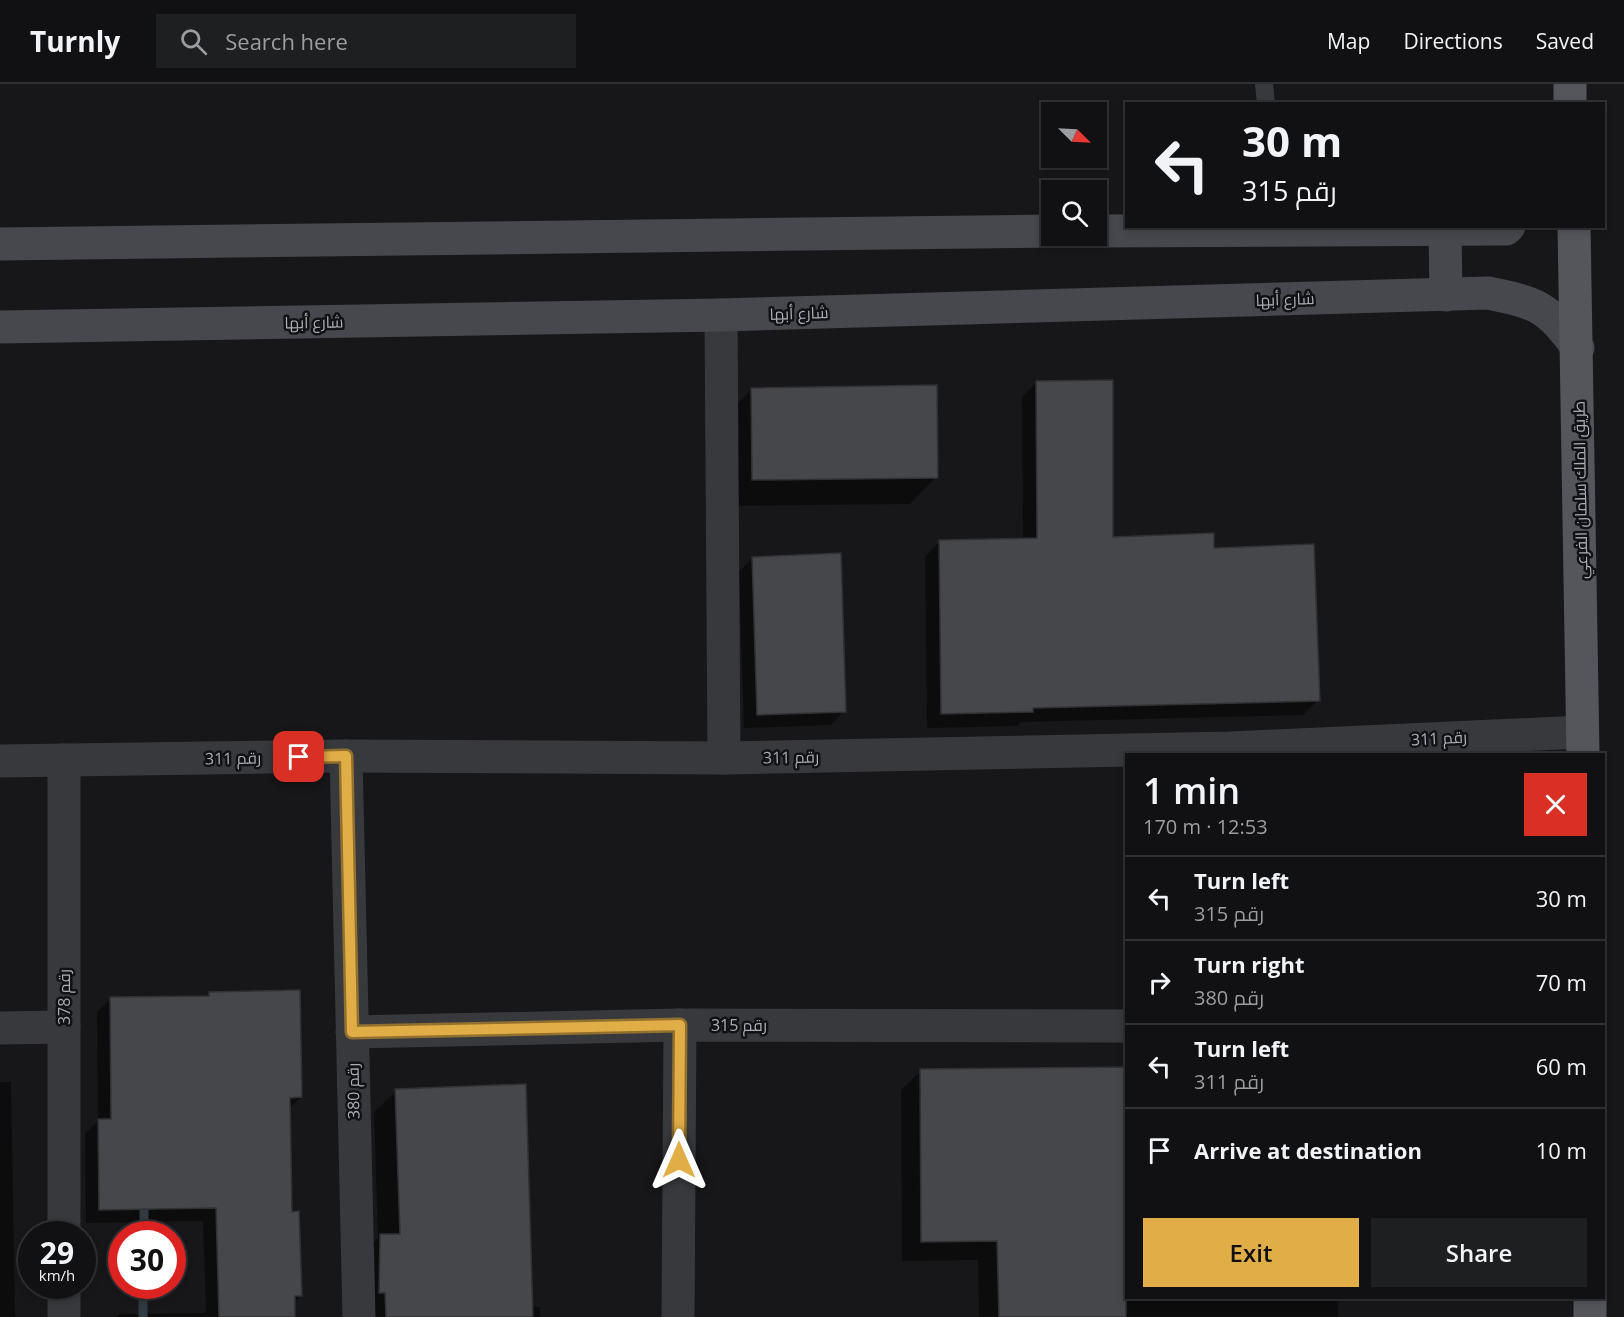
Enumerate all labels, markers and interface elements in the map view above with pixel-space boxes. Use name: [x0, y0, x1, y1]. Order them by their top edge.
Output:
search box: [156, 14, 576, 68]
text: Turnly: [30, 22, 120, 60]
icon: search: [177, 25, 210, 58]
text: Search here: [225, 26, 348, 56]
text: Map: [1327, 27, 1370, 55]
text: Directions: [1403, 27, 1503, 55]
text: Saved: [1536, 27, 1594, 55]
north arrow: [1041, 102, 1107, 168]
map controls: [1041, 102, 1107, 246]
text: 30 m: [1242, 112, 1342, 169]
icon: left: [1143, 126, 1221, 204]
text: رقم 315: [1242, 172, 1337, 209]
button: search: [1041, 180, 1107, 246]
street label: شارع أبها: [1255, 287, 1315, 312]
street label: شارع أبها: [769, 301, 829, 326]
street label: شارع أبها: [284, 310, 344, 335]
street label: طريق الملك سلمان الفرعي: [1567, 401, 1596, 579]
street label: رقم 311: [1410, 726, 1468, 751]
pin: [273, 731, 324, 782]
icon: arrive: [282, 740, 315, 773]
street label: رقم 311: [763, 746, 819, 769]
street label: رقم 311: [205, 747, 261, 770]
text: 1 min: [1143, 766, 1240, 815]
button: close: [1524, 773, 1587, 836]
text: 170 m · 12:53: [1143, 813, 1268, 840]
text: Turn left: [1194, 865, 1289, 895]
icon: left: [1143, 882, 1176, 915]
text: 30 m: [1536, 883, 1587, 913]
text: رقم 315: [1194, 900, 1264, 927]
text: Turn right: [1194, 949, 1305, 979]
icon: right: [1143, 966, 1176, 999]
text: 70 m: [1536, 967, 1587, 997]
street label: رقم 378: [53, 969, 76, 1025]
text: رقم 380: [1194, 984, 1264, 1011]
street label: رقم 315: [711, 1014, 767, 1037]
text: Turn left: [1194, 1033, 1289, 1063]
icon: left: [1143, 1050, 1176, 1083]
text: 60 m: [1536, 1051, 1587, 1081]
street label: رقم 380: [342, 1063, 365, 1119]
text: رقم 311: [1194, 1068, 1264, 1095]
position arrow: [647, 1128, 711, 1192]
icon: arrive: [1143, 1134, 1176, 1167]
text: Arrive at destination: [1194, 1135, 1422, 1165]
text: 10 m: [1536, 1135, 1587, 1165]
button: Exit: [1143, 1218, 1359, 1287]
button: Share: [1371, 1218, 1587, 1287]
speed limit sign: 30: [108, 1221, 186, 1299]
text: 29: [40, 1232, 74, 1273]
text: km/h: [39, 1265, 75, 1285]

